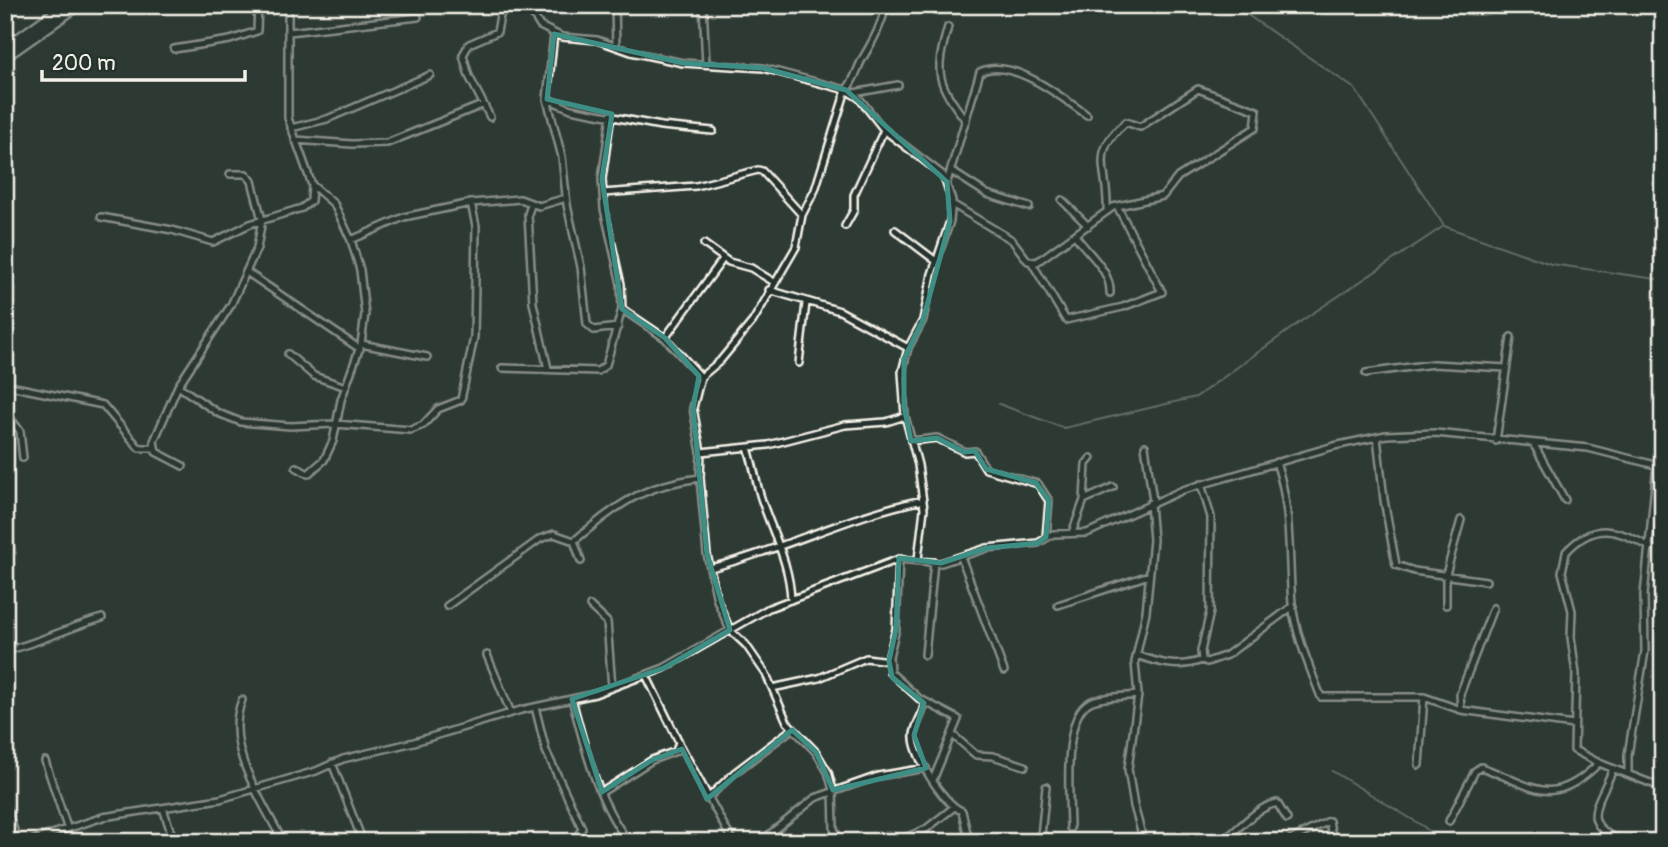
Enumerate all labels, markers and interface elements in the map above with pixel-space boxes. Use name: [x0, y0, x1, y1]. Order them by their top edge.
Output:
scale bar: [42, 38, 245, 82]
text: 200 m: [52, 50, 116, 77]

